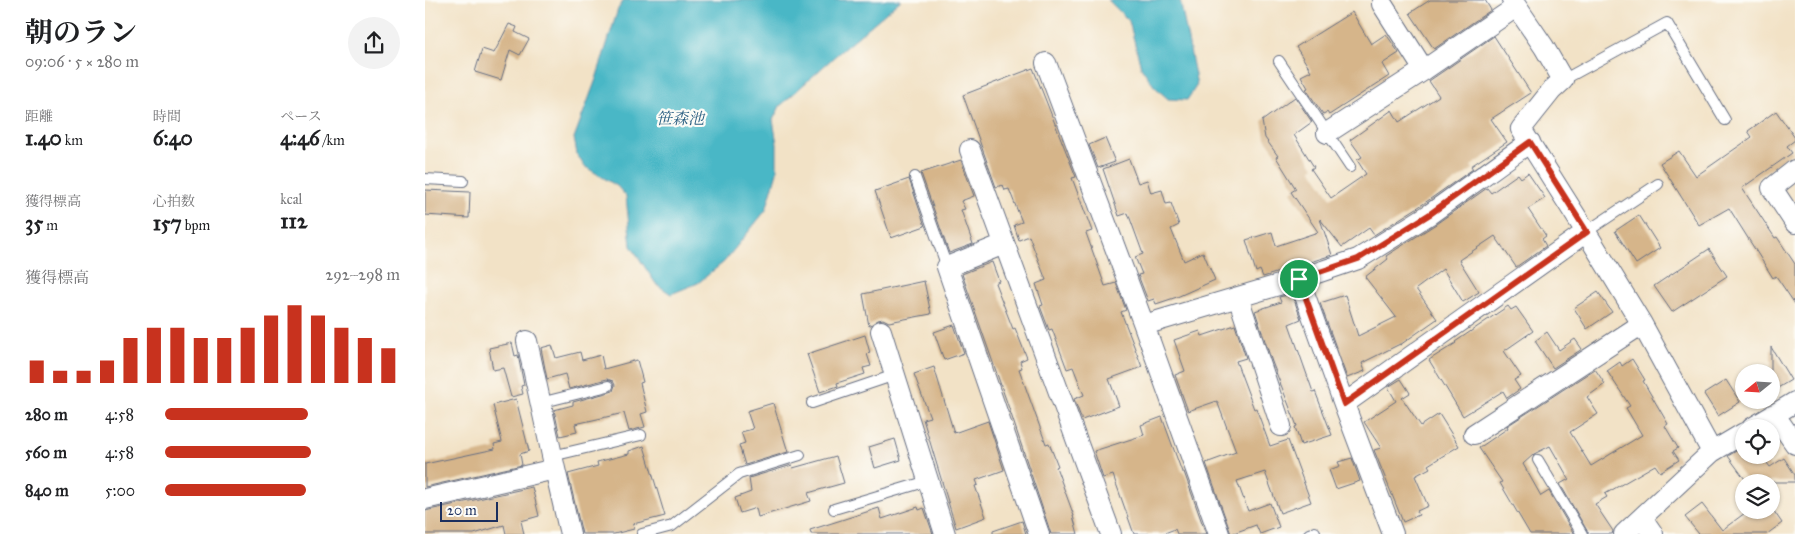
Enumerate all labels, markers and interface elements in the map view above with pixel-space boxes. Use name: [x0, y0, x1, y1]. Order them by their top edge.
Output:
text: 朝のラン: [25, 15, 137, 50]
button: share: [348, 17, 400, 69]
text: 09:06 · 5 × 280 m: [25, 52, 139, 71]
text: 距離: [25, 108, 53, 125]
text: 時間: [153, 108, 181, 125]
text: ペース: [280, 108, 322, 125]
water label: 笹森池: [656, 109, 706, 128]
text: 1.40: [25, 125, 62, 151]
text: 6:40: [153, 125, 193, 151]
text: 4:46: [280, 125, 320, 151]
text: km: [62, 132, 83, 149]
text: /km: [320, 132, 345, 149]
text: kcal: [280, 191, 302, 208]
text: 獲得標高: [25, 193, 81, 210]
text: 心拍数: [153, 193, 195, 210]
text: 112: [280, 208, 307, 234]
text: 35: [25, 210, 43, 236]
text: 157: [153, 210, 182, 236]
text: m: [43, 217, 58, 234]
text: bpm: [182, 217, 210, 234]
pin: [1278, 258, 1320, 300]
text: 292–298 m: [325, 265, 400, 284]
icon: arrive: [1285, 265, 1313, 293]
text: 獲得標高: [25, 268, 89, 287]
north arrow: [1735, 364, 1780, 409]
map controls: [1735, 364, 1780, 519]
text: 280 m: [25, 405, 68, 424]
text: 4:58: [105, 405, 134, 424]
button: locate: [1735, 419, 1780, 464]
text: 560 m: [25, 443, 67, 462]
text: 4:58: [105, 443, 134, 462]
button: layers: [1735, 474, 1780, 519]
text: 840 m: [25, 481, 69, 500]
text: 5:00: [105, 481, 135, 500]
scale bar: [440, 499, 497, 522]
text: 20 m: [447, 502, 477, 519]

